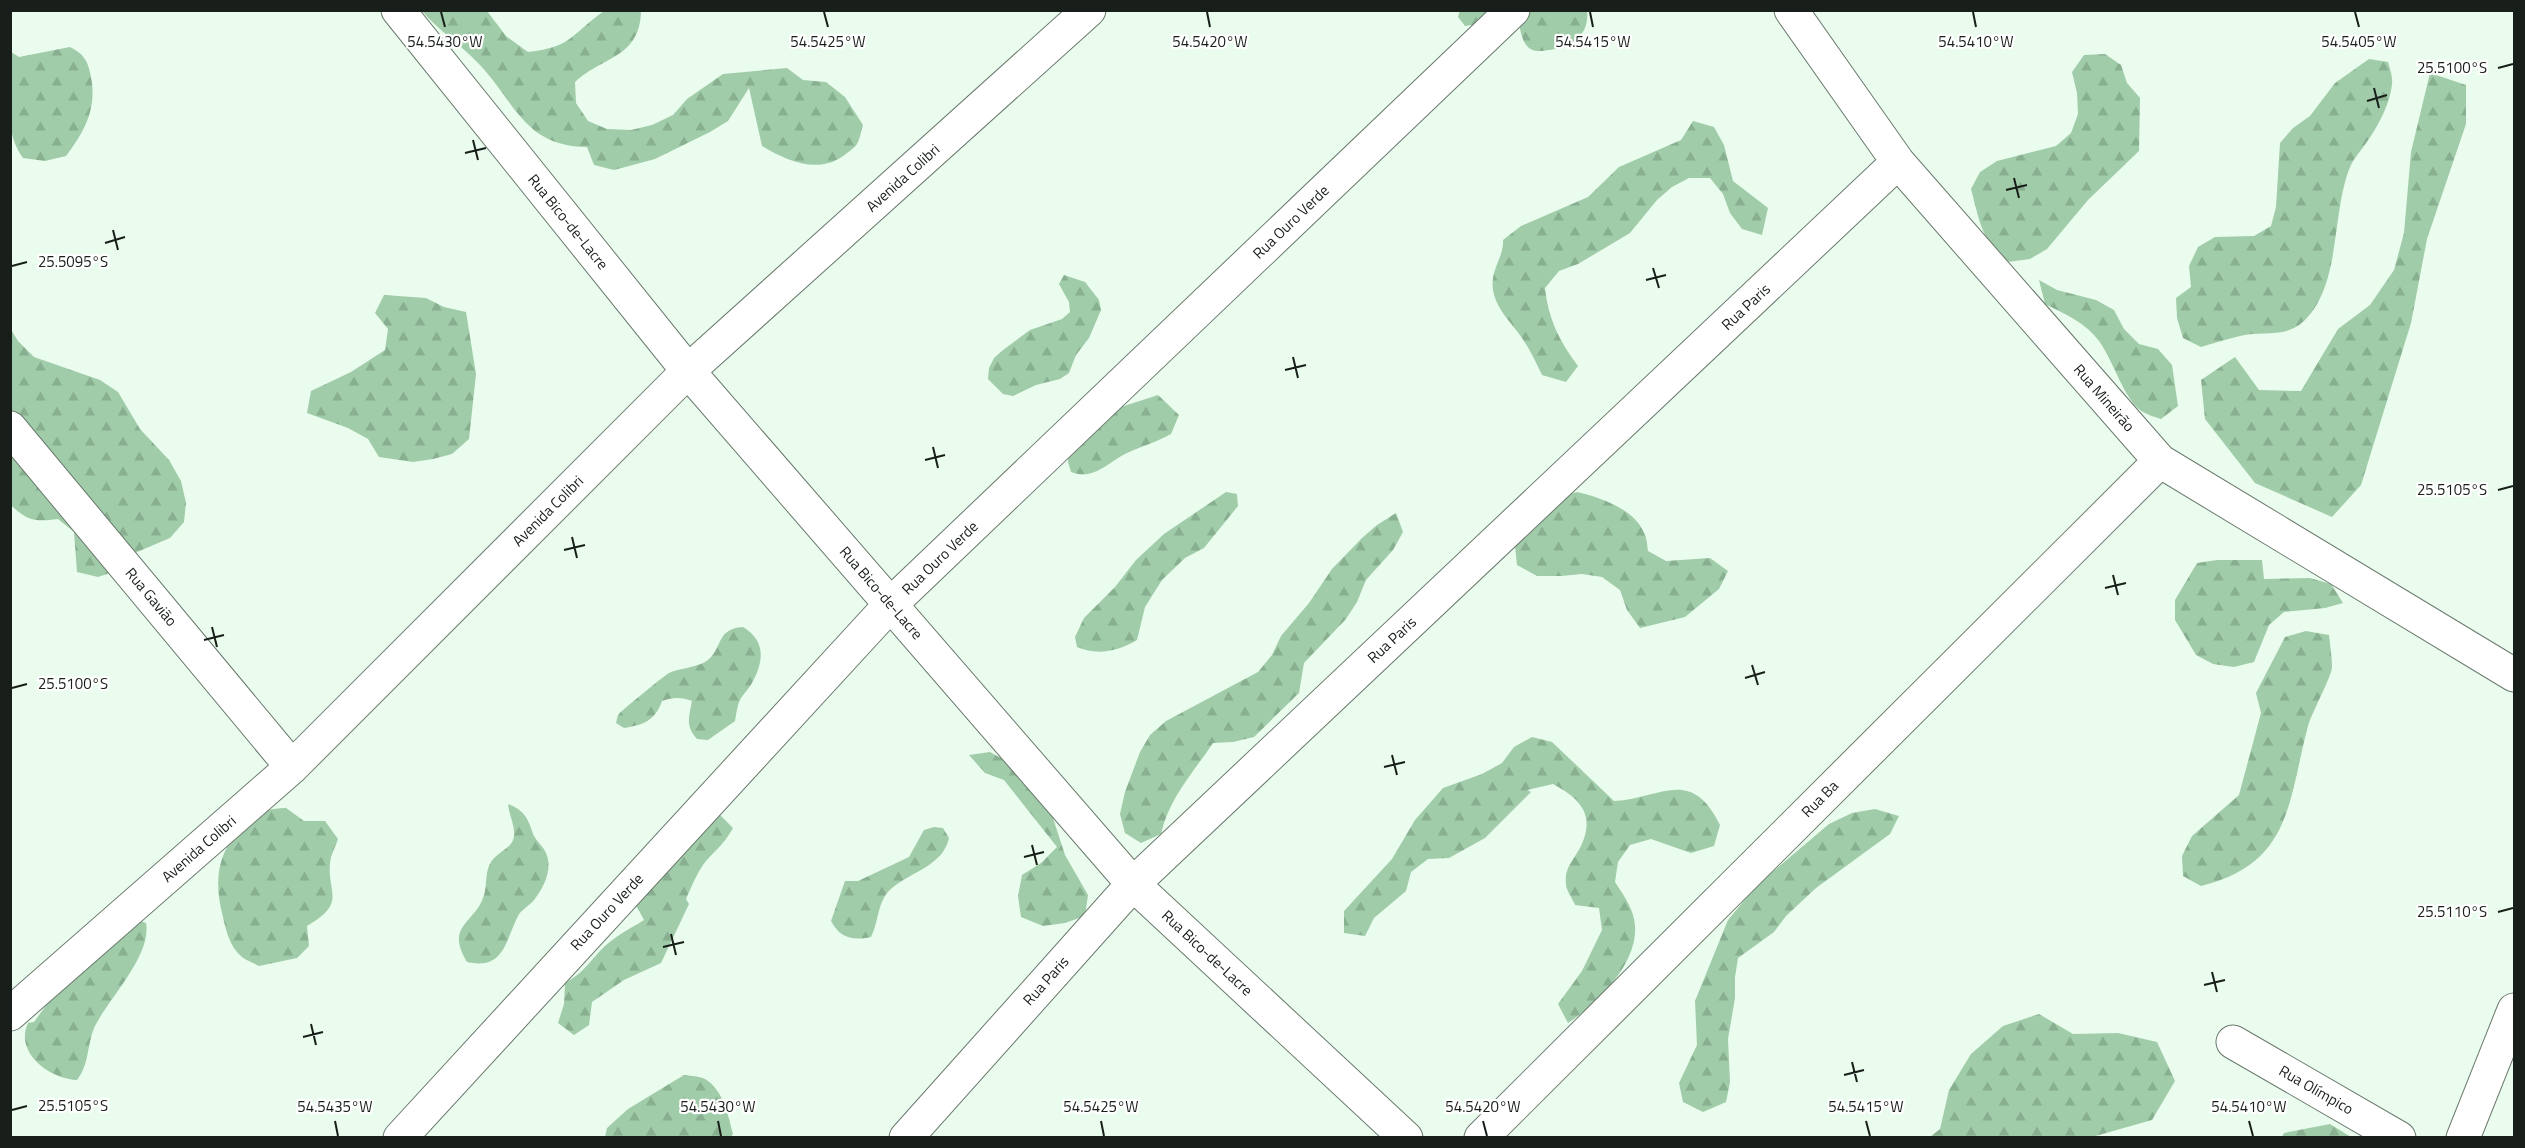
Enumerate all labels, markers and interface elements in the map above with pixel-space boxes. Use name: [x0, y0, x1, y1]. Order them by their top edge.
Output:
text: 54.5430°W: [407, 30, 483, 53]
text: 54.5425°W: [790, 30, 866, 53]
text: 54.5420°W: [1172, 30, 1248, 53]
text: 54.5415°W: [1555, 30, 1631, 53]
text: 54.5410°W: [1938, 30, 2014, 53]
text: 54.5405°W: [2321, 30, 2397, 53]
text: 25.5100°S: [2417, 56, 2487, 79]
street label: Avenida Colibri: [861, 138, 945, 217]
street label: Rua Bico-de-Lacre: [523, 169, 614, 275]
street label: Rua Ouro Verde: [1247, 179, 1334, 264]
text: 25.5095°S: [38, 250, 108, 273]
street label: Rua Paris: [1716, 278, 1775, 335]
street label: Rua Mineirão: [2068, 359, 2140, 437]
street label: Avenida Colibri: [507, 470, 588, 551]
text: 25.5105°S: [2417, 478, 2487, 501]
street label: Rua Ouro Verde: [896, 515, 983, 600]
street label: Rua Bico-de-Lacre: [834, 541, 929, 645]
street label: Rua Gavião: [120, 562, 183, 631]
street label: Rua Paris: [1362, 611, 1421, 668]
text: 25.5100°S: [38, 672, 108, 695]
street label: Rua Ba: [1796, 774, 1844, 823]
street label: Avenida Colibri: [156, 810, 241, 888]
street label: Rua Ouro Verde: [565, 868, 649, 955]
text: 25.5110°S: [2417, 900, 2487, 923]
street label: Rua Bico-de-Lacre: [1157, 904, 1258, 1001]
street label: Rua Paris: [1017, 951, 1074, 1011]
street label: Rua Olímpico: [2275, 1059, 2358, 1120]
text: 25.5105°S: [38, 1094, 108, 1117]
text: 54.5435°W: [297, 1095, 373, 1118]
text: 54.5430°W: [680, 1095, 756, 1118]
text: 54.5425°W: [1063, 1095, 1139, 1118]
text: 54.5420°W: [1445, 1095, 1521, 1118]
text: 54.5415°W: [1828, 1095, 1904, 1118]
text: 54.5410°W: [2211, 1095, 2287, 1118]

